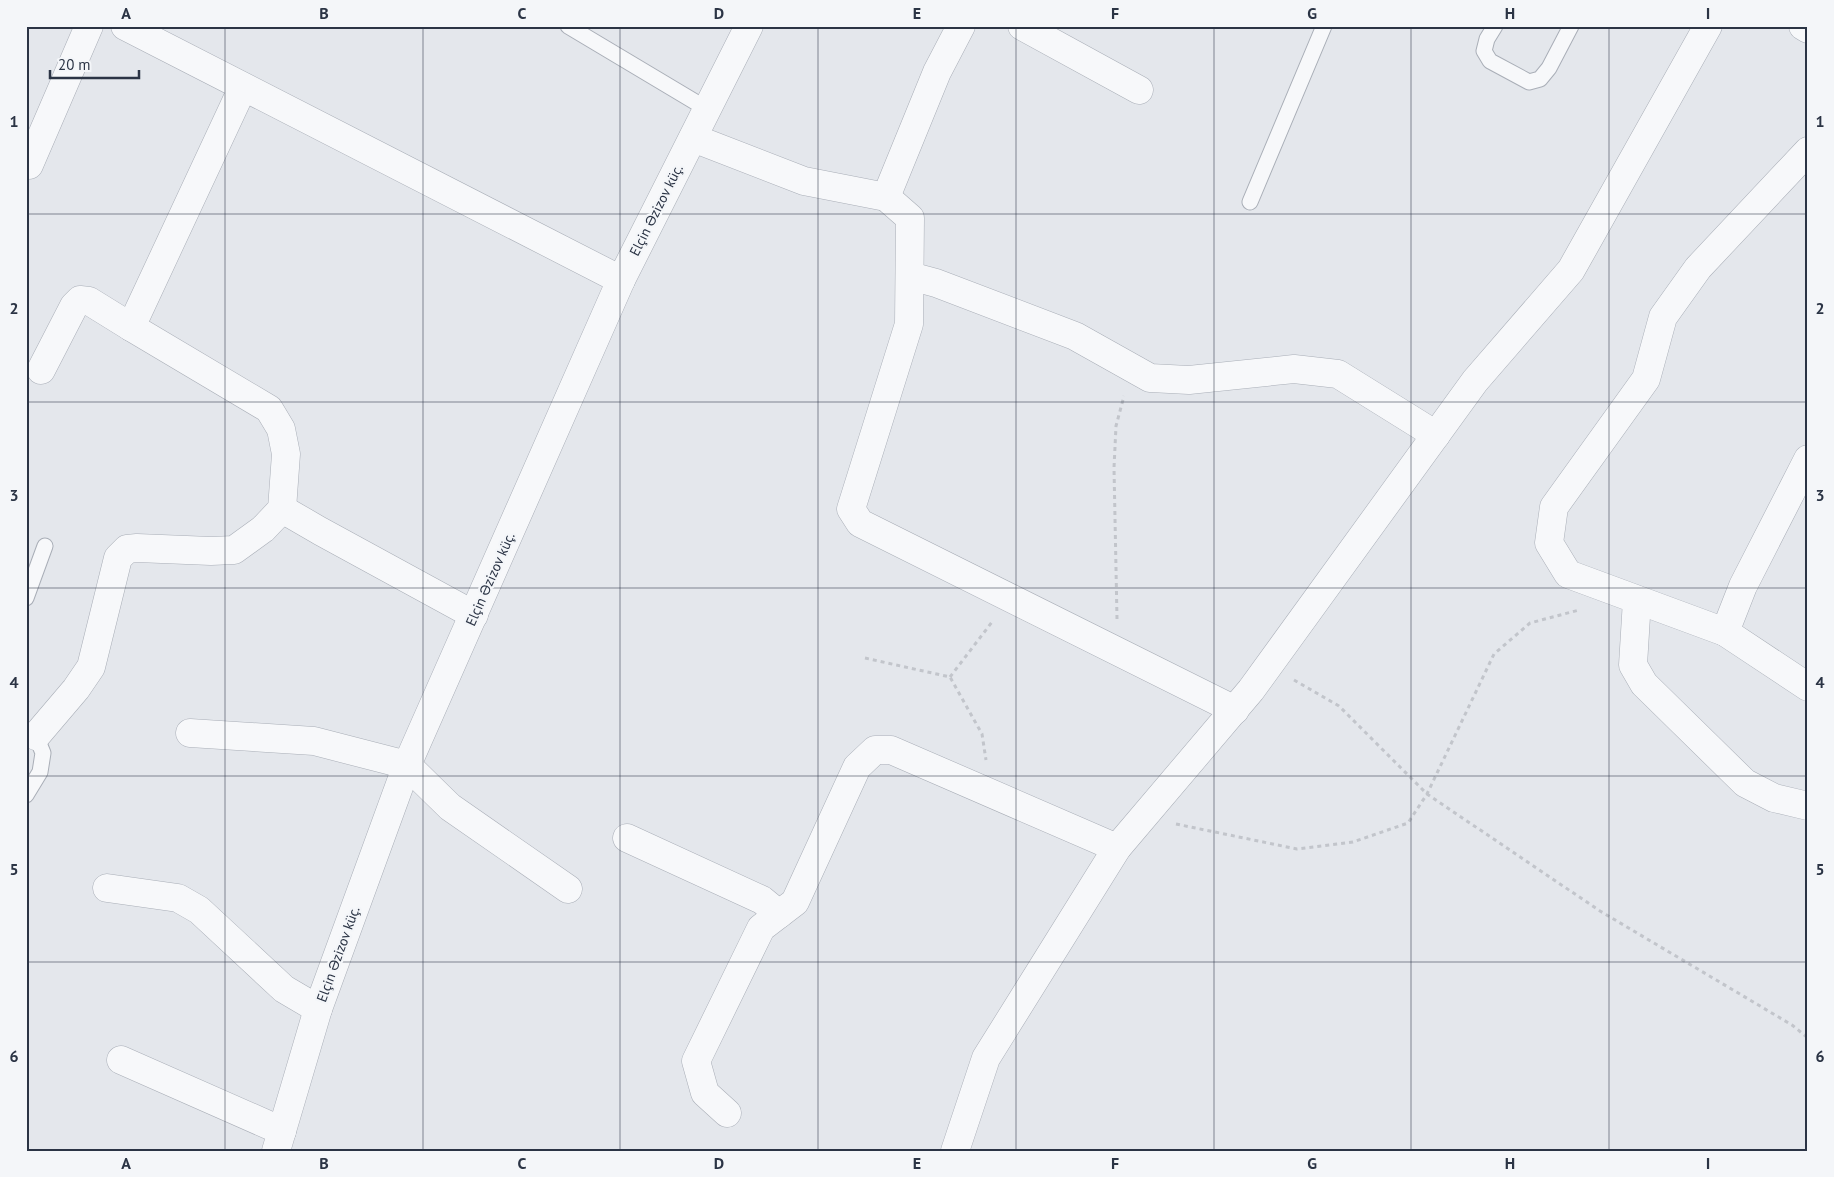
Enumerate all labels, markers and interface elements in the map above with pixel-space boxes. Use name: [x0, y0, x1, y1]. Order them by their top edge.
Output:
text: A: [121, 3, 131, 23]
text: B: [319, 3, 329, 23]
text: C: [518, 3, 527, 23]
text: D: [714, 3, 724, 23]
text: E: [913, 3, 921, 23]
text: F: [1111, 3, 1119, 23]
text: G: [1307, 3, 1317, 23]
text: H: [1505, 3, 1515, 23]
text: I: [1706, 3, 1710, 23]
scale bar: [50, 48, 139, 80]
text: 20 m: [58, 55, 91, 74]
text: 1: [9, 111, 19, 131]
text: 1: [1815, 111, 1825, 131]
street label: Elçin Əzizov küç.: [625, 161, 687, 259]
text: 2: [9, 298, 19, 318]
text: 2: [1815, 298, 1825, 318]
text: 3: [9, 485, 19, 505]
text: 3: [1815, 485, 1825, 505]
street label: Elçin Əzizov küç.: [461, 529, 519, 629]
text: 4: [9, 672, 19, 692]
text: 4: [1815, 672, 1825, 692]
text: 5: [9, 859, 19, 879]
text: 5: [1815, 859, 1825, 879]
street label: Elçin Əzizov küç.: [312, 904, 364, 1004]
text: 6: [9, 1046, 19, 1066]
text: 6: [1815, 1046, 1825, 1066]
text: A: [121, 1153, 131, 1173]
text: B: [319, 1153, 329, 1173]
text: C: [518, 1153, 527, 1173]
text: D: [714, 1153, 724, 1173]
text: E: [913, 1153, 921, 1173]
text: F: [1111, 1153, 1119, 1173]
text: G: [1307, 1153, 1317, 1173]
text: H: [1505, 1153, 1515, 1173]
text: I: [1706, 1153, 1710, 1173]

